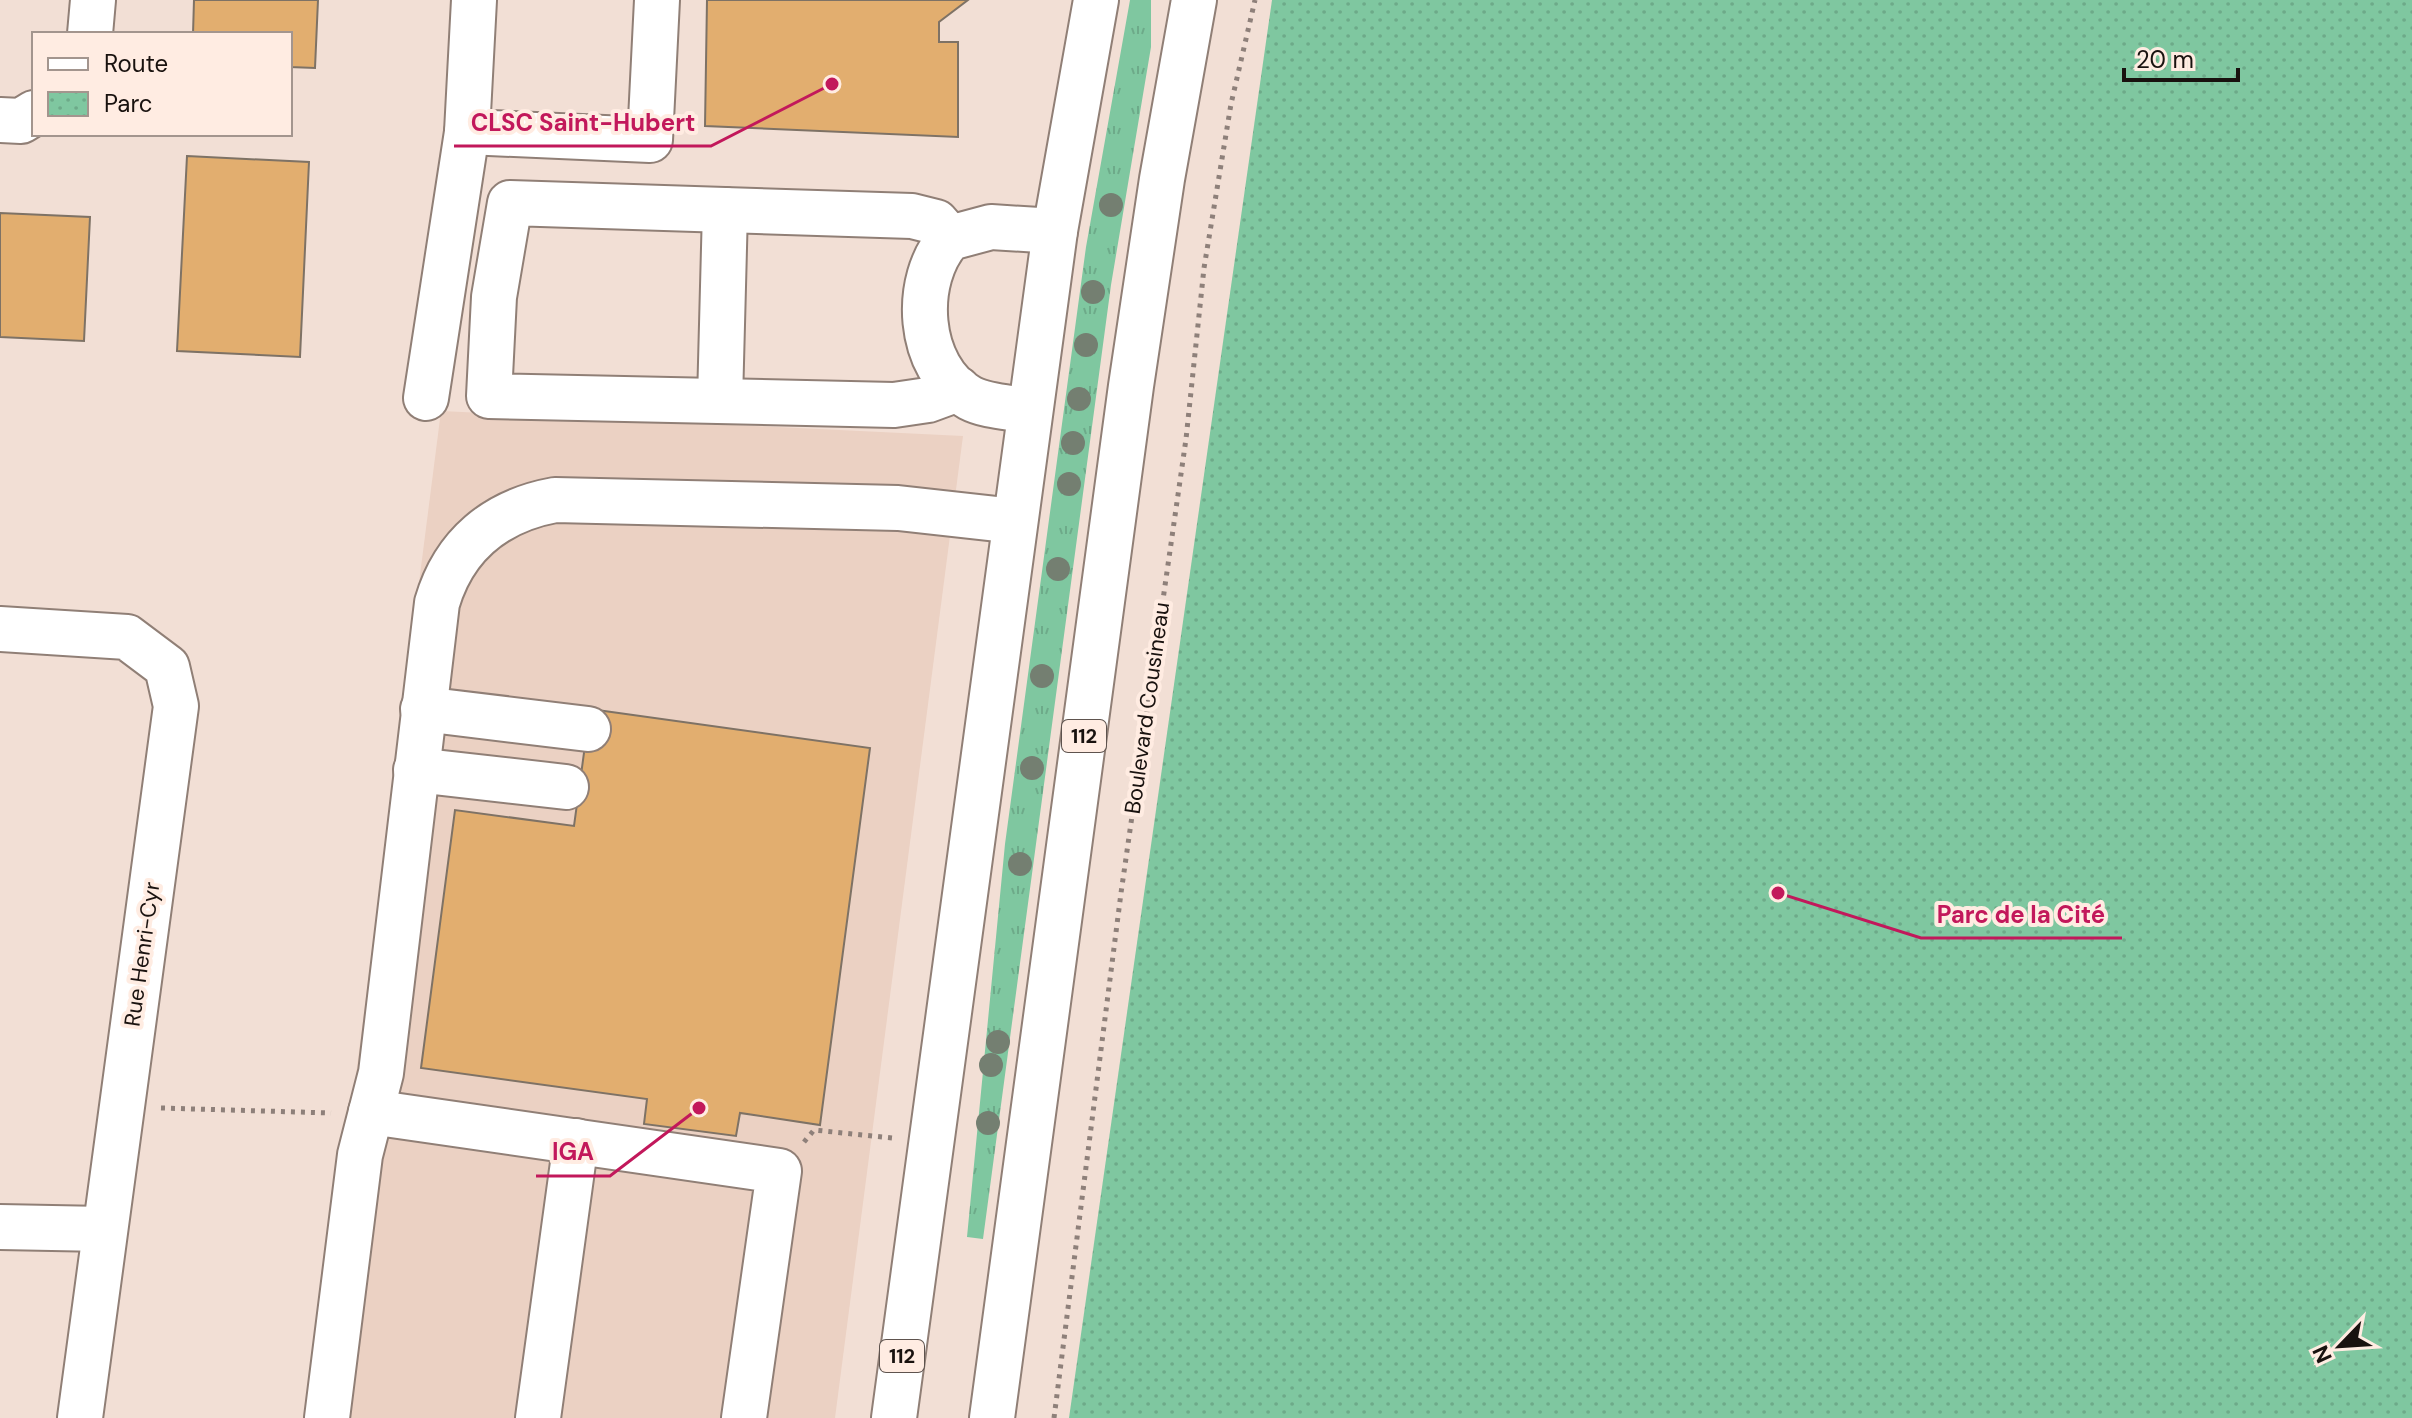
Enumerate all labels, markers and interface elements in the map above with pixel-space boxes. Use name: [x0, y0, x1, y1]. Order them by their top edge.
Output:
legend: [32, 32, 292, 136]
scale bar: [2124, 32, 2238, 82]
text: 20 m: [2136, 44, 2194, 75]
text: Route: [104, 48, 168, 79]
text: Parc: [104, 88, 153, 119]
callout: CLSC Saint-Hubert: [454, 98, 711, 146]
text: CLSC Saint-Hubert: [471, 107, 695, 138]
street label: Boulevard Cousineau: [1118, 600, 1176, 816]
road number: 112: [1062, 720, 1106, 752]
street label: Rue Henri-Cyr: [118, 880, 166, 1028]
callout: Parc de la Cité: [1921, 890, 2122, 938]
text: Parc de la Cité: [1937, 899, 2105, 930]
callout: IGA: [536, 1128, 610, 1176]
text: IGA: [552, 1136, 594, 1167]
north arrow: [2300, 1306, 2380, 1386]
road number: 112: [880, 1340, 924, 1372]
text: N: [2306, 1341, 2339, 1368]

